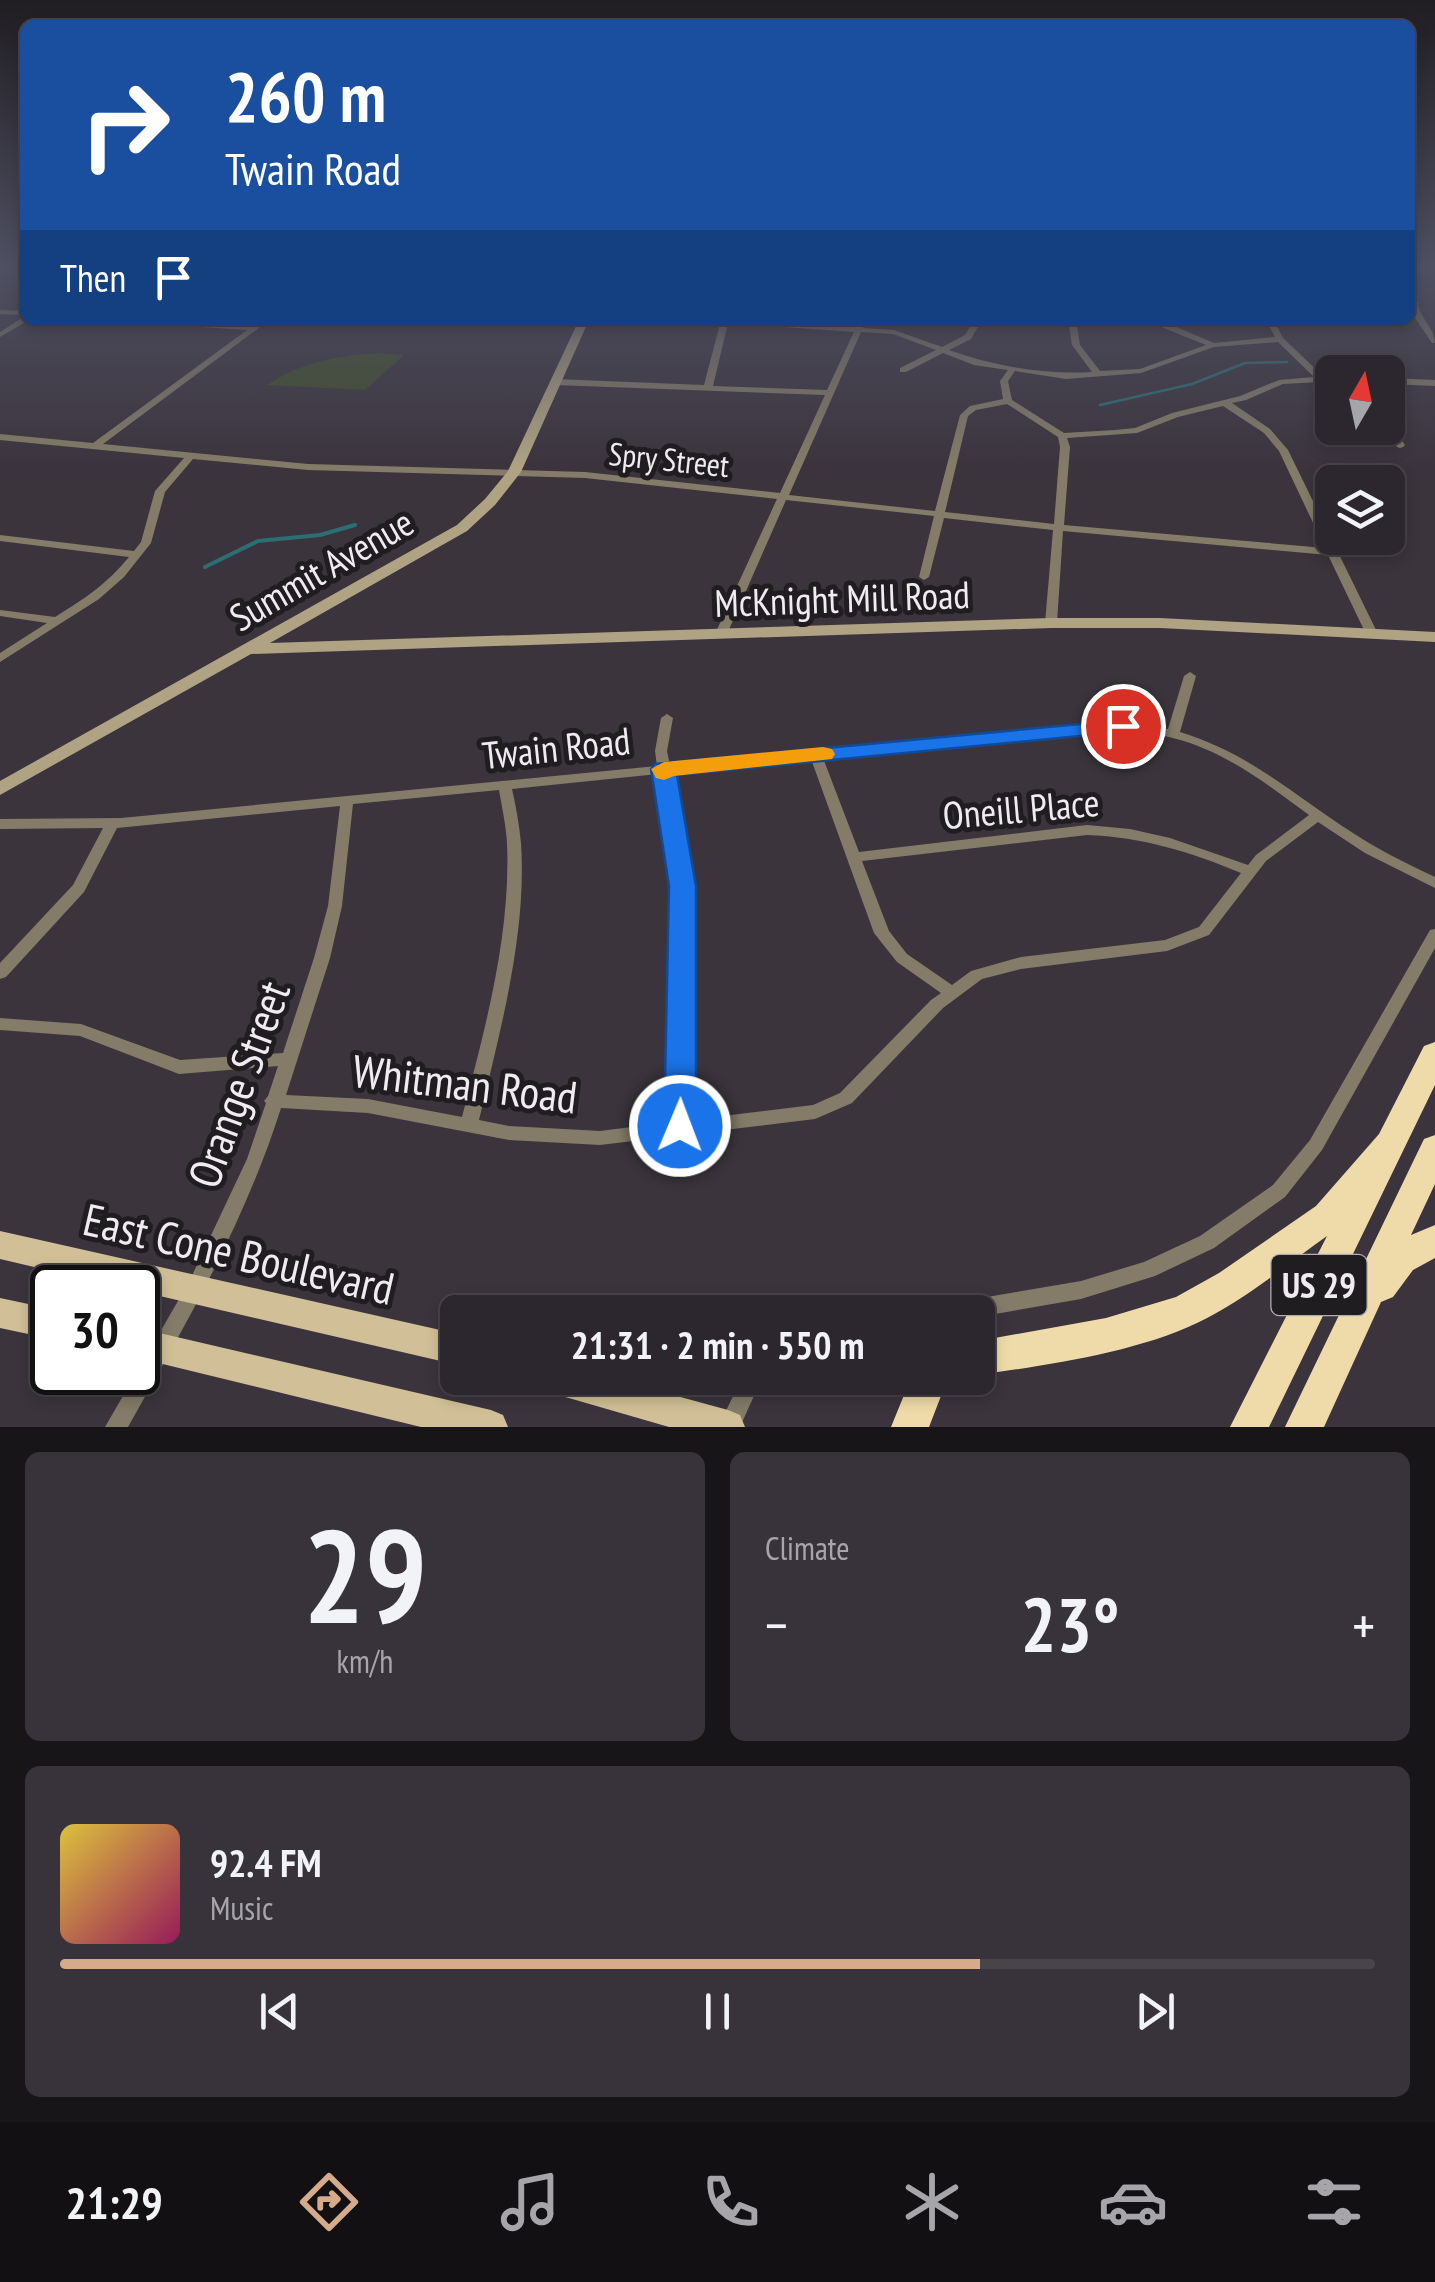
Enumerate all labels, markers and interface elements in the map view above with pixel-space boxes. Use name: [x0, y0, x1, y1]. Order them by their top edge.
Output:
text: 260 m: [225, 51, 386, 141]
icon: right: [60, 60, 190, 190]
text: Twain Road: [225, 139, 401, 197]
icon: arrive: [146, 250, 201, 305]
text: Then: [60, 253, 126, 302]
north arrow: [1315, 355, 1405, 445]
map controls: [1315, 355, 1405, 555]
street label: Spry Street: [607, 432, 731, 486]
button: layers: [1315, 465, 1405, 555]
street label: Summit Avenue: [220, 497, 422, 641]
street label: McKnight Mill Road: [714, 569, 970, 627]
pin: [1081, 684, 1166, 769]
icon: arrive: [1096, 699, 1151, 754]
street label: Twain Road: [480, 715, 632, 779]
street label: Oneill Place: [941, 777, 1101, 839]
street label: Orange Street: [174, 972, 302, 1195]
street label: Whitman Road: [350, 1040, 580, 1126]
position arrow: [628, 1074, 732, 1178]
street label: East Cone Boulevard: [78, 1189, 400, 1317]
road number: US 29: [1272, 1255, 1366, 1315]
speed limit sign: 30: [30, 1265, 160, 1395]
text: 21:31 · 2 min · 550 m: [571, 1320, 864, 1369]
text: 29: [303, 1491, 427, 1659]
text: Climate: [765, 1527, 849, 1569]
text: 23°: [1020, 1576, 1120, 1673]
text: −: [765, 1589, 788, 1660]
text: +: [1352, 1589, 1375, 1660]
text: km/h: [337, 1640, 393, 1682]
text: 92.4 FM: [210, 1838, 322, 1887]
text: Music: [210, 1887, 273, 1929]
icon: previous: [252, 1984, 307, 2039]
icon: pause: [690, 1984, 745, 2039]
icon: next: [1128, 1984, 1183, 2039]
icon: directions: [294, 2167, 364, 2237]
icon: music: [495, 2167, 565, 2237]
icon: phone: [696, 2167, 766, 2237]
icon: climate: [897, 2167, 967, 2237]
icon: car: [1098, 2167, 1168, 2237]
icon: filters: [1299, 2167, 1369, 2237]
text: 21:29: [66, 2173, 163, 2231]

